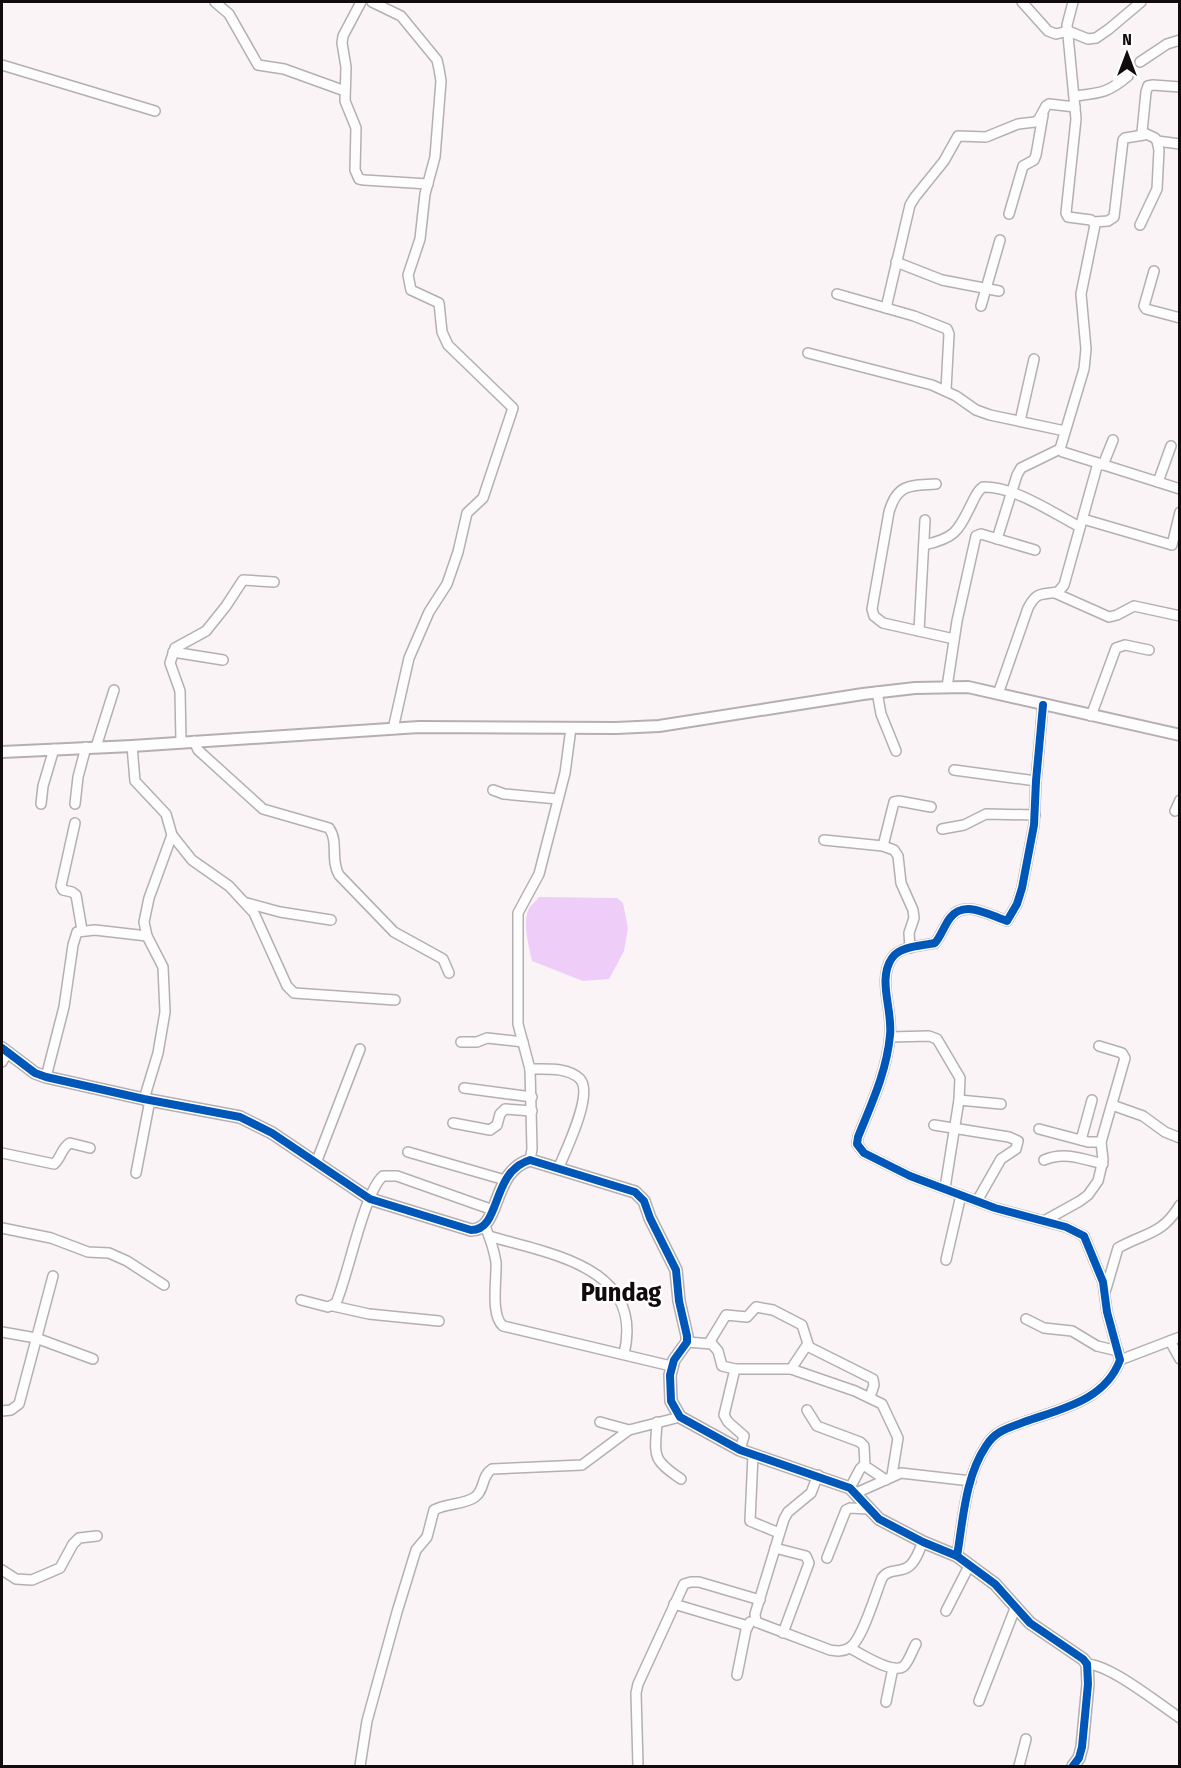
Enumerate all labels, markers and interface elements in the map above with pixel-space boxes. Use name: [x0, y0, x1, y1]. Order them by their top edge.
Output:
north arrow: [1097, 24, 1157, 84]
text: N: [1122, 30, 1132, 49]
district label: Pundag: [581, 1277, 661, 1308]

